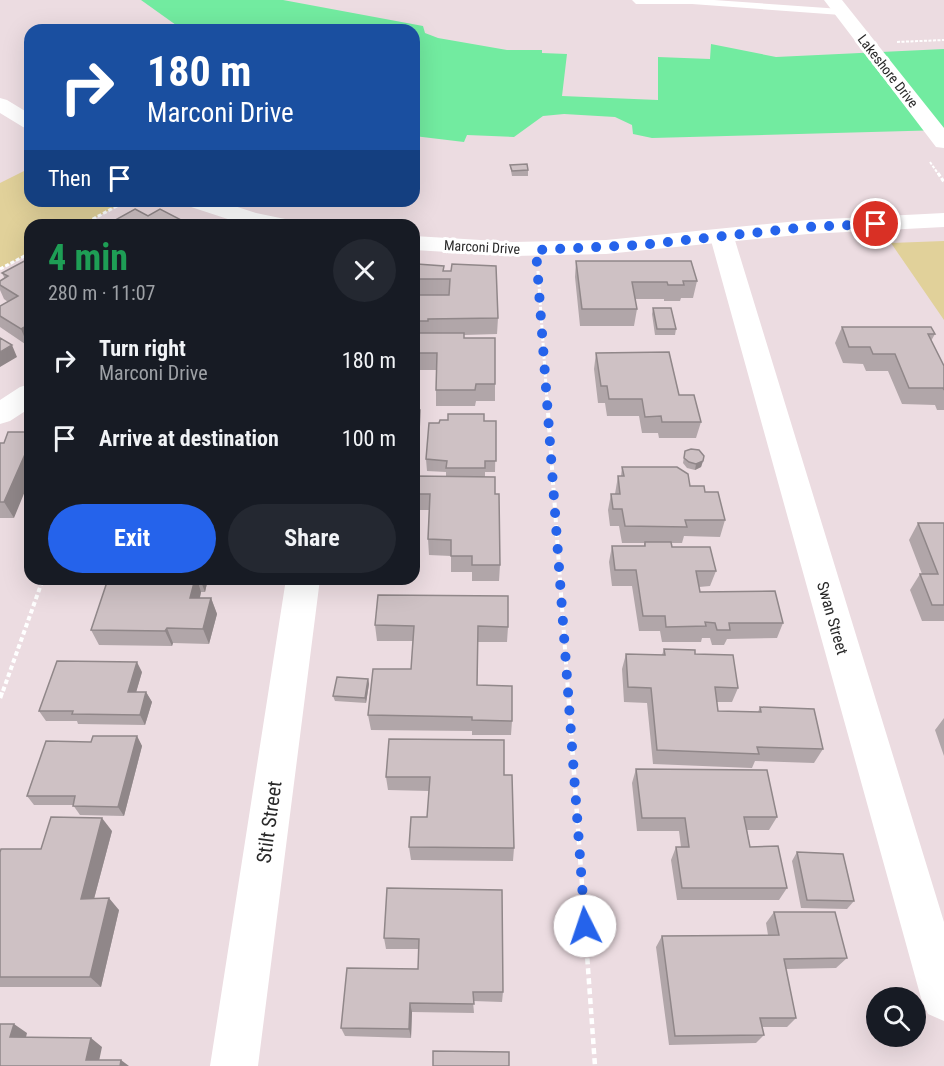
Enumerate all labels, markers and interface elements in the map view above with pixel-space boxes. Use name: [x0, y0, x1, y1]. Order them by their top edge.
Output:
street label: Lakeshore Drive: [855, 31, 922, 111]
text: 180 m: [147, 47, 252, 96]
icon: right: [48, 48, 126, 126]
text: Marconi Drive: [147, 97, 294, 129]
icon: arrive: [103, 162, 136, 195]
text: Then: [48, 166, 91, 191]
pin: [850, 198, 901, 249]
icon: arrive: [859, 207, 892, 240]
text: 4 min: [48, 237, 128, 279]
street label: Marconi Drive: [444, 237, 521, 257]
button: close: [333, 239, 396, 302]
text: 280 m · 11:07: [48, 281, 155, 305]
text: Turn right: [99, 336, 186, 361]
icon: right: [48, 344, 81, 377]
text: 180 m: [342, 348, 396, 373]
text: Marconi Drive: [99, 361, 208, 385]
icon: arrive: [48, 422, 81, 455]
text: Arrive at destination: [99, 426, 279, 451]
text: 100 m: [342, 426, 396, 451]
button: Exit: [48, 504, 216, 573]
button: Share: [228, 504, 396, 573]
street label: Swan Street: [813, 579, 852, 657]
street label: Stilt Street: [251, 779, 287, 865]
position arrow: [553, 894, 617, 958]
map controls: [866, 987, 926, 1047]
button: search: [866, 987, 926, 1047]

